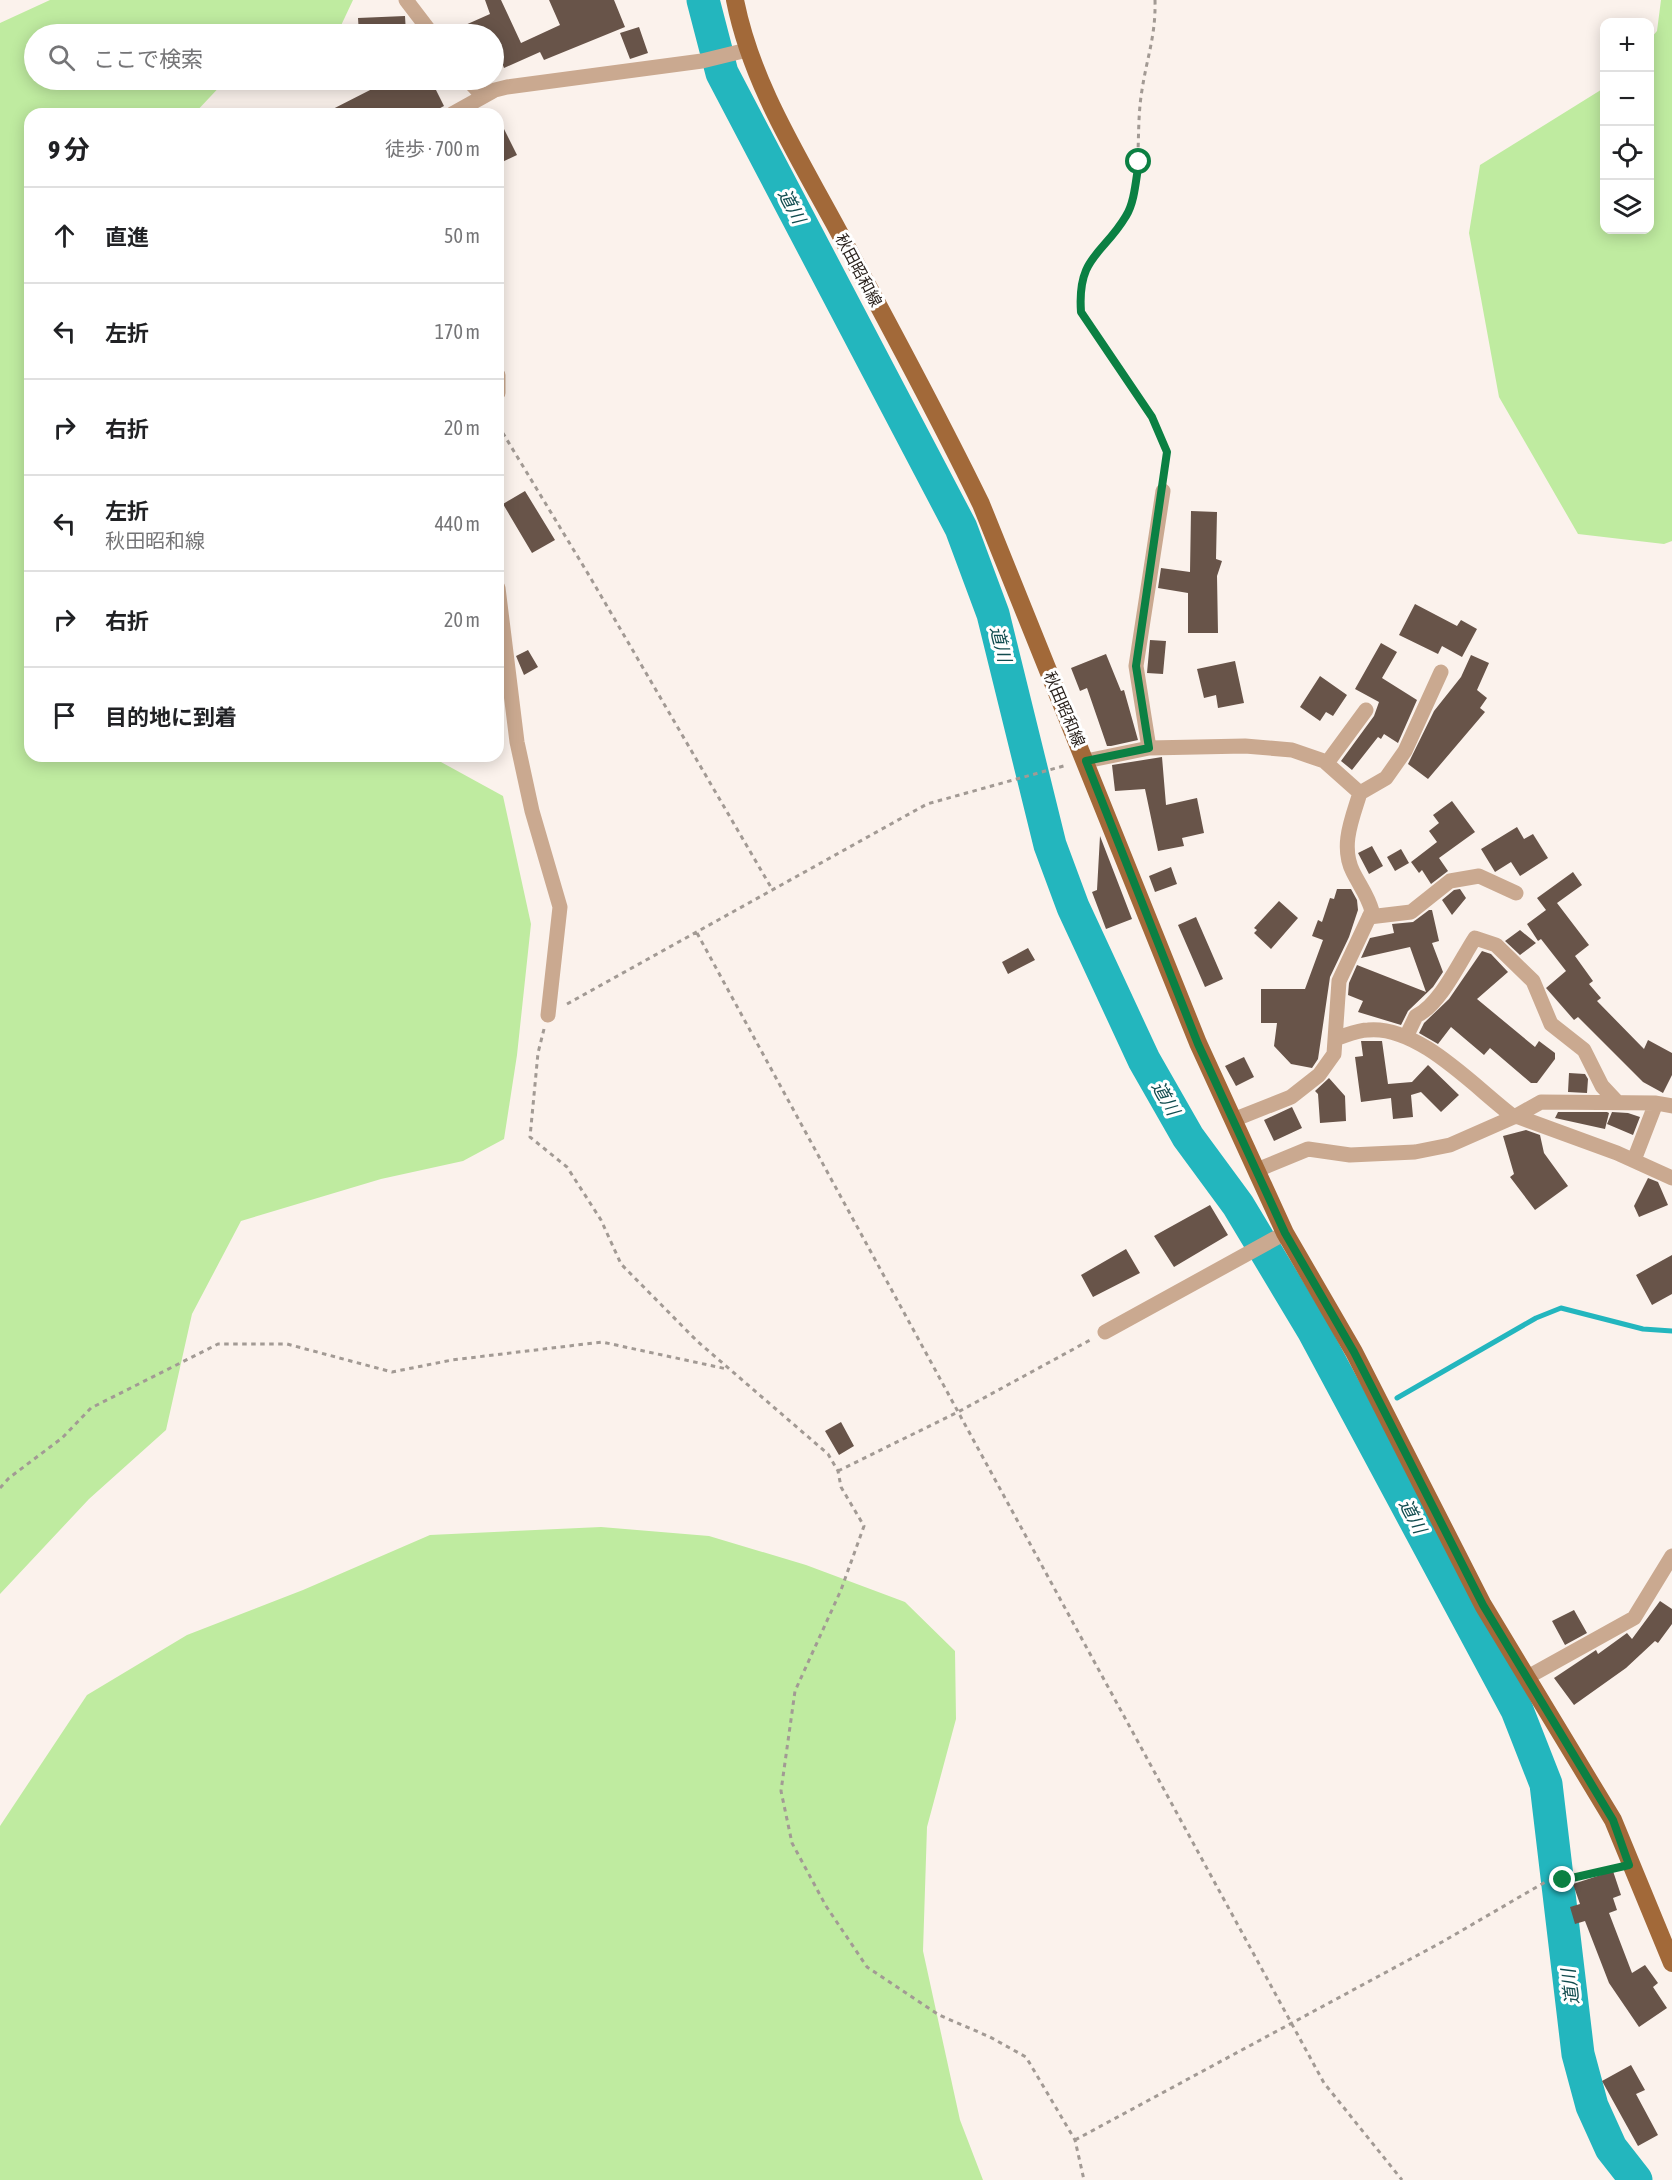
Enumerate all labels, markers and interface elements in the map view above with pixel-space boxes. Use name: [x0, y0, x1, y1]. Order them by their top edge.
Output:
map controls: [1600, 18, 1654, 234]
button: +: [1600, 18, 1654, 72]
search box: [24, 24, 504, 90]
icon: search: [45, 41, 78, 74]
text: ここで検索: [93, 46, 203, 72]
button: −: [1600, 72, 1654, 126]
button: locate: [1600, 126, 1654, 180]
text: 9 分: [48, 135, 90, 165]
text: 徒歩 · 700 m: [385, 137, 480, 160]
route start: [1125, 148, 1151, 174]
button: layers: [1600, 180, 1654, 234]
water label: 道川: [774, 185, 811, 229]
icon: ahead: [48, 219, 81, 252]
text: 直進: [105, 224, 149, 250]
text: 50 m: [444, 224, 480, 247]
street label: 秋田昭和線: [832, 230, 886, 310]
icon: left: [48, 315, 81, 348]
text: 左折: [105, 320, 149, 346]
text: 170 m: [435, 320, 480, 343]
icon: right: [48, 411, 81, 444]
text: 右折: [105, 416, 149, 442]
text: 20 m: [444, 416, 480, 439]
text: 左折: [105, 498, 149, 524]
icon: left: [48, 507, 81, 540]
text: 440 m: [435, 512, 480, 535]
text: 秋田昭和線: [105, 529, 205, 552]
icon: right: [48, 603, 81, 636]
text: 右折: [105, 608, 149, 634]
text: 20 m: [444, 608, 480, 631]
water label: 道川: [986, 624, 1016, 666]
street label: 秋田昭和線: [1041, 669, 1089, 749]
icon: arrive: [48, 699, 81, 732]
text: 目的地に到着: [105, 704, 237, 730]
water label: 道川: [1148, 1077, 1185, 1121]
water label: 道川: [1395, 1495, 1432, 1539]
route end: [1549, 1866, 1575, 1892]
water label: 道川: [1557, 1966, 1583, 2006]

